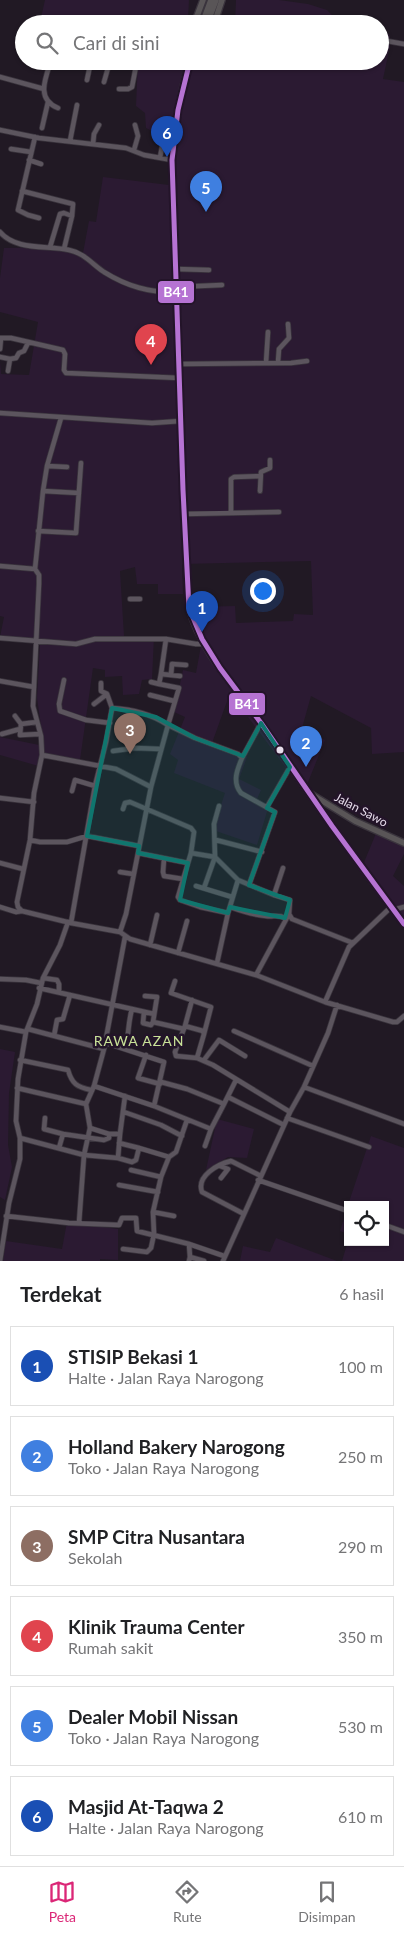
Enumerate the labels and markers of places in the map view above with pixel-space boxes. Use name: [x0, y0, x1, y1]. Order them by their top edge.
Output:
pin: 6: [151, 116, 183, 157]
pin: 5: [190, 171, 222, 212]
pin: 4: [135, 324, 167, 365]
pin: 1: [186, 591, 218, 632]
pin: 3: [114, 713, 146, 754]
pin: 2: [290, 726, 322, 767]
unlabelled marker: [275, 745, 285, 755]

